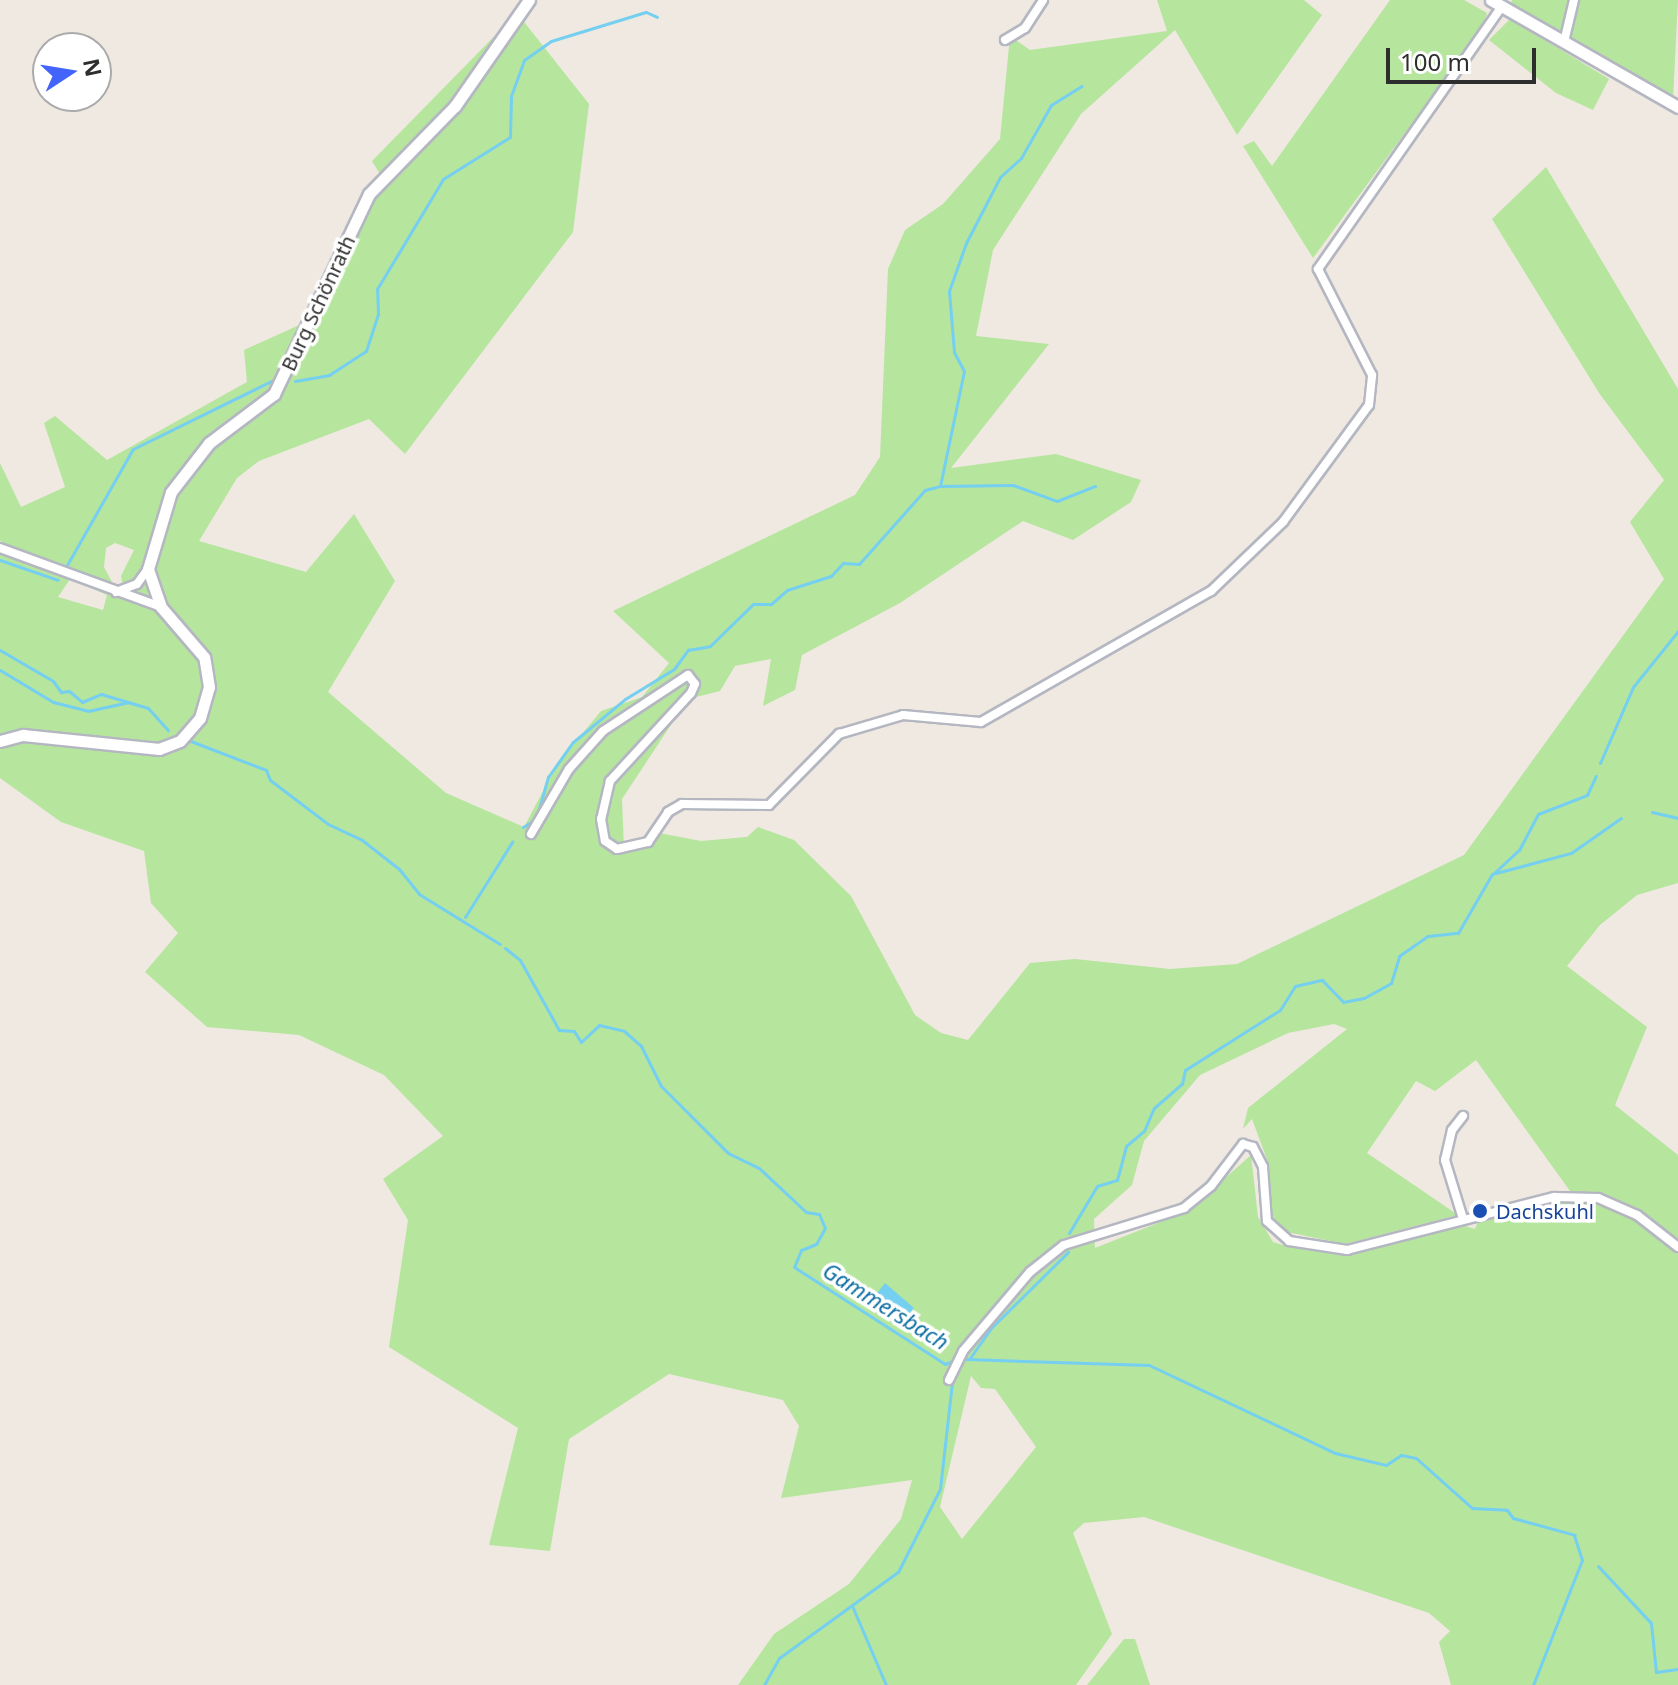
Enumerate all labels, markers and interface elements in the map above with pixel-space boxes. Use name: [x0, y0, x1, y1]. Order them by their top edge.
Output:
north arrow: [32, 32, 112, 112]
scale bar: [1390, 32, 1540, 82]
text: 100 m: [1400, 45, 1470, 78]
text: N: [77, 56, 110, 79]
street label: Burg Schönrath: [276, 231, 360, 375]
place label: Dachskuhl: [1496, 1199, 1594, 1223]
marker: Dachskuhl: [1471, 1202, 1489, 1220]
water label: Gammersbach: [818, 1257, 954, 1355]

